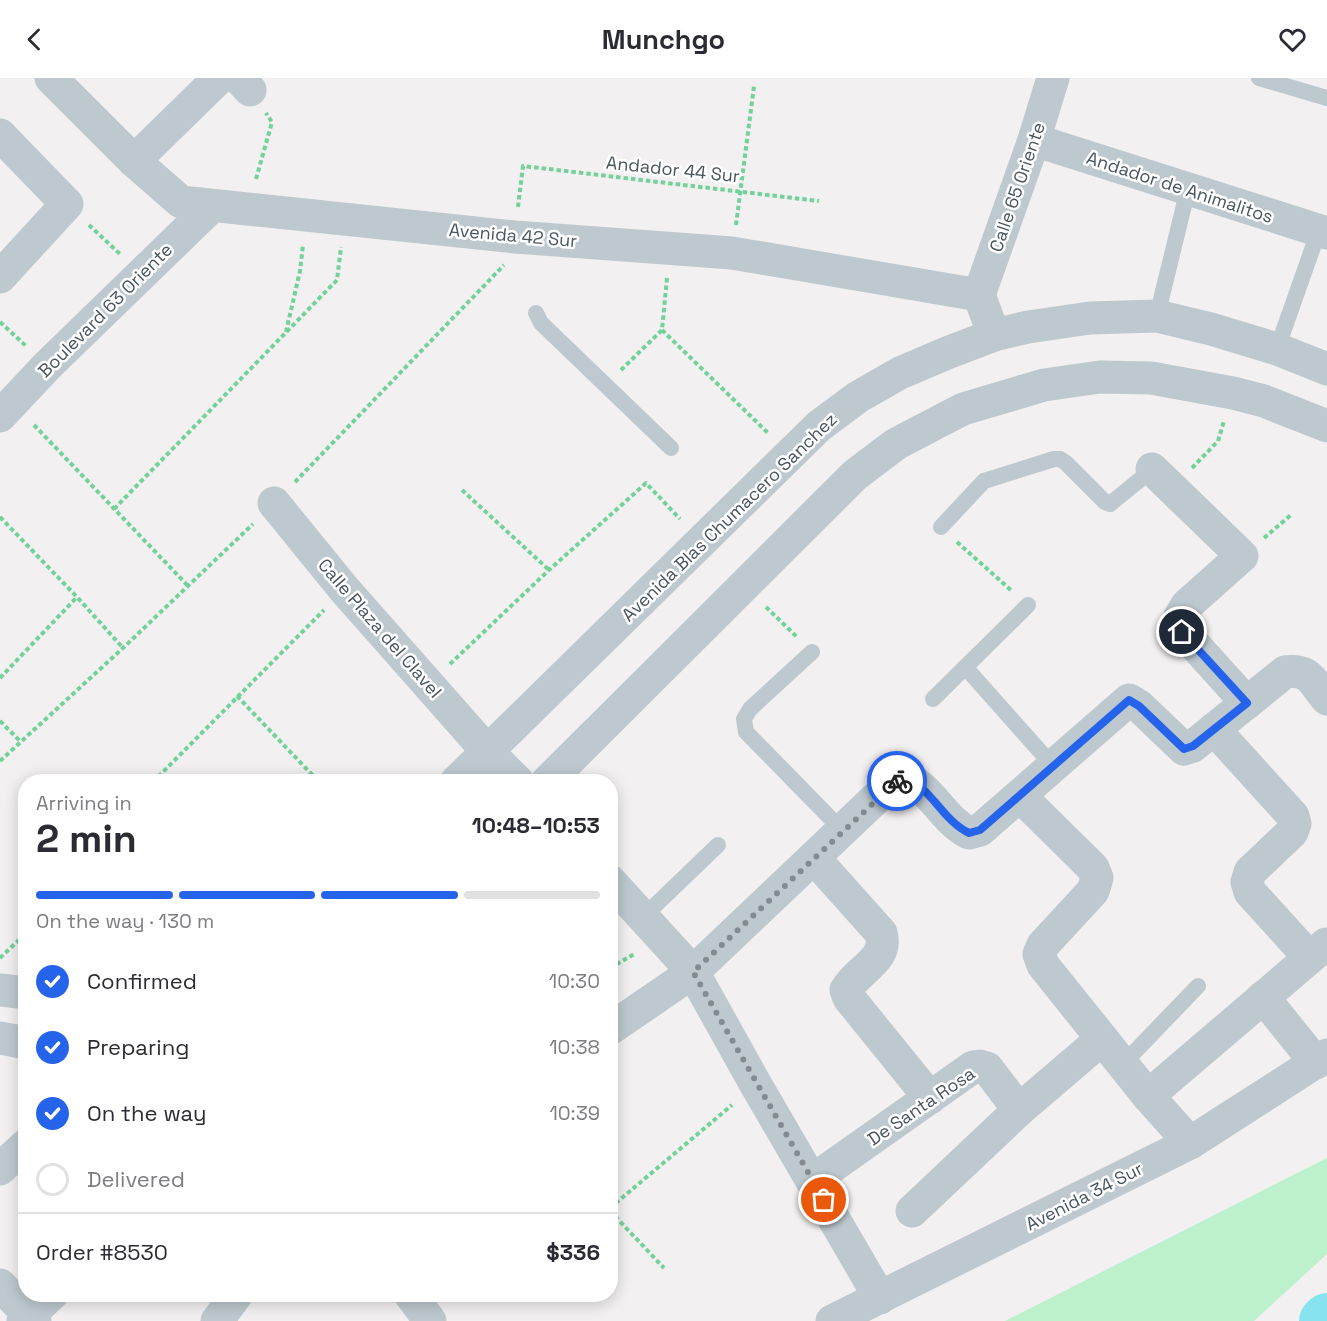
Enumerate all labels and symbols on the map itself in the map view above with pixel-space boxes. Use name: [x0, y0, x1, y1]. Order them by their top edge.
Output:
street label: Calle 65 Oriente: [984, 119, 1050, 255]
street label: Andador de Animalitos: [1084, 146, 1276, 228]
street label: Andador 44 Sur: [605, 151, 741, 187]
street label: Avenida 42 Sur: [448, 218, 578, 252]
street label: Boulevard 63 Oriente: [33, 238, 177, 382]
street label: Avenida Blas Chumacero Sanchez: [617, 408, 841, 626]
street label: Calle Plaza del Clavel: [313, 554, 447, 702]
pin: [1156, 606, 1207, 657]
courier: [867, 751, 927, 811]
street label: De Santa Rosa: [863, 1062, 979, 1150]
street label: Avenida 34 Sur: [1021, 1156, 1147, 1235]
pin: [798, 1174, 849, 1225]

